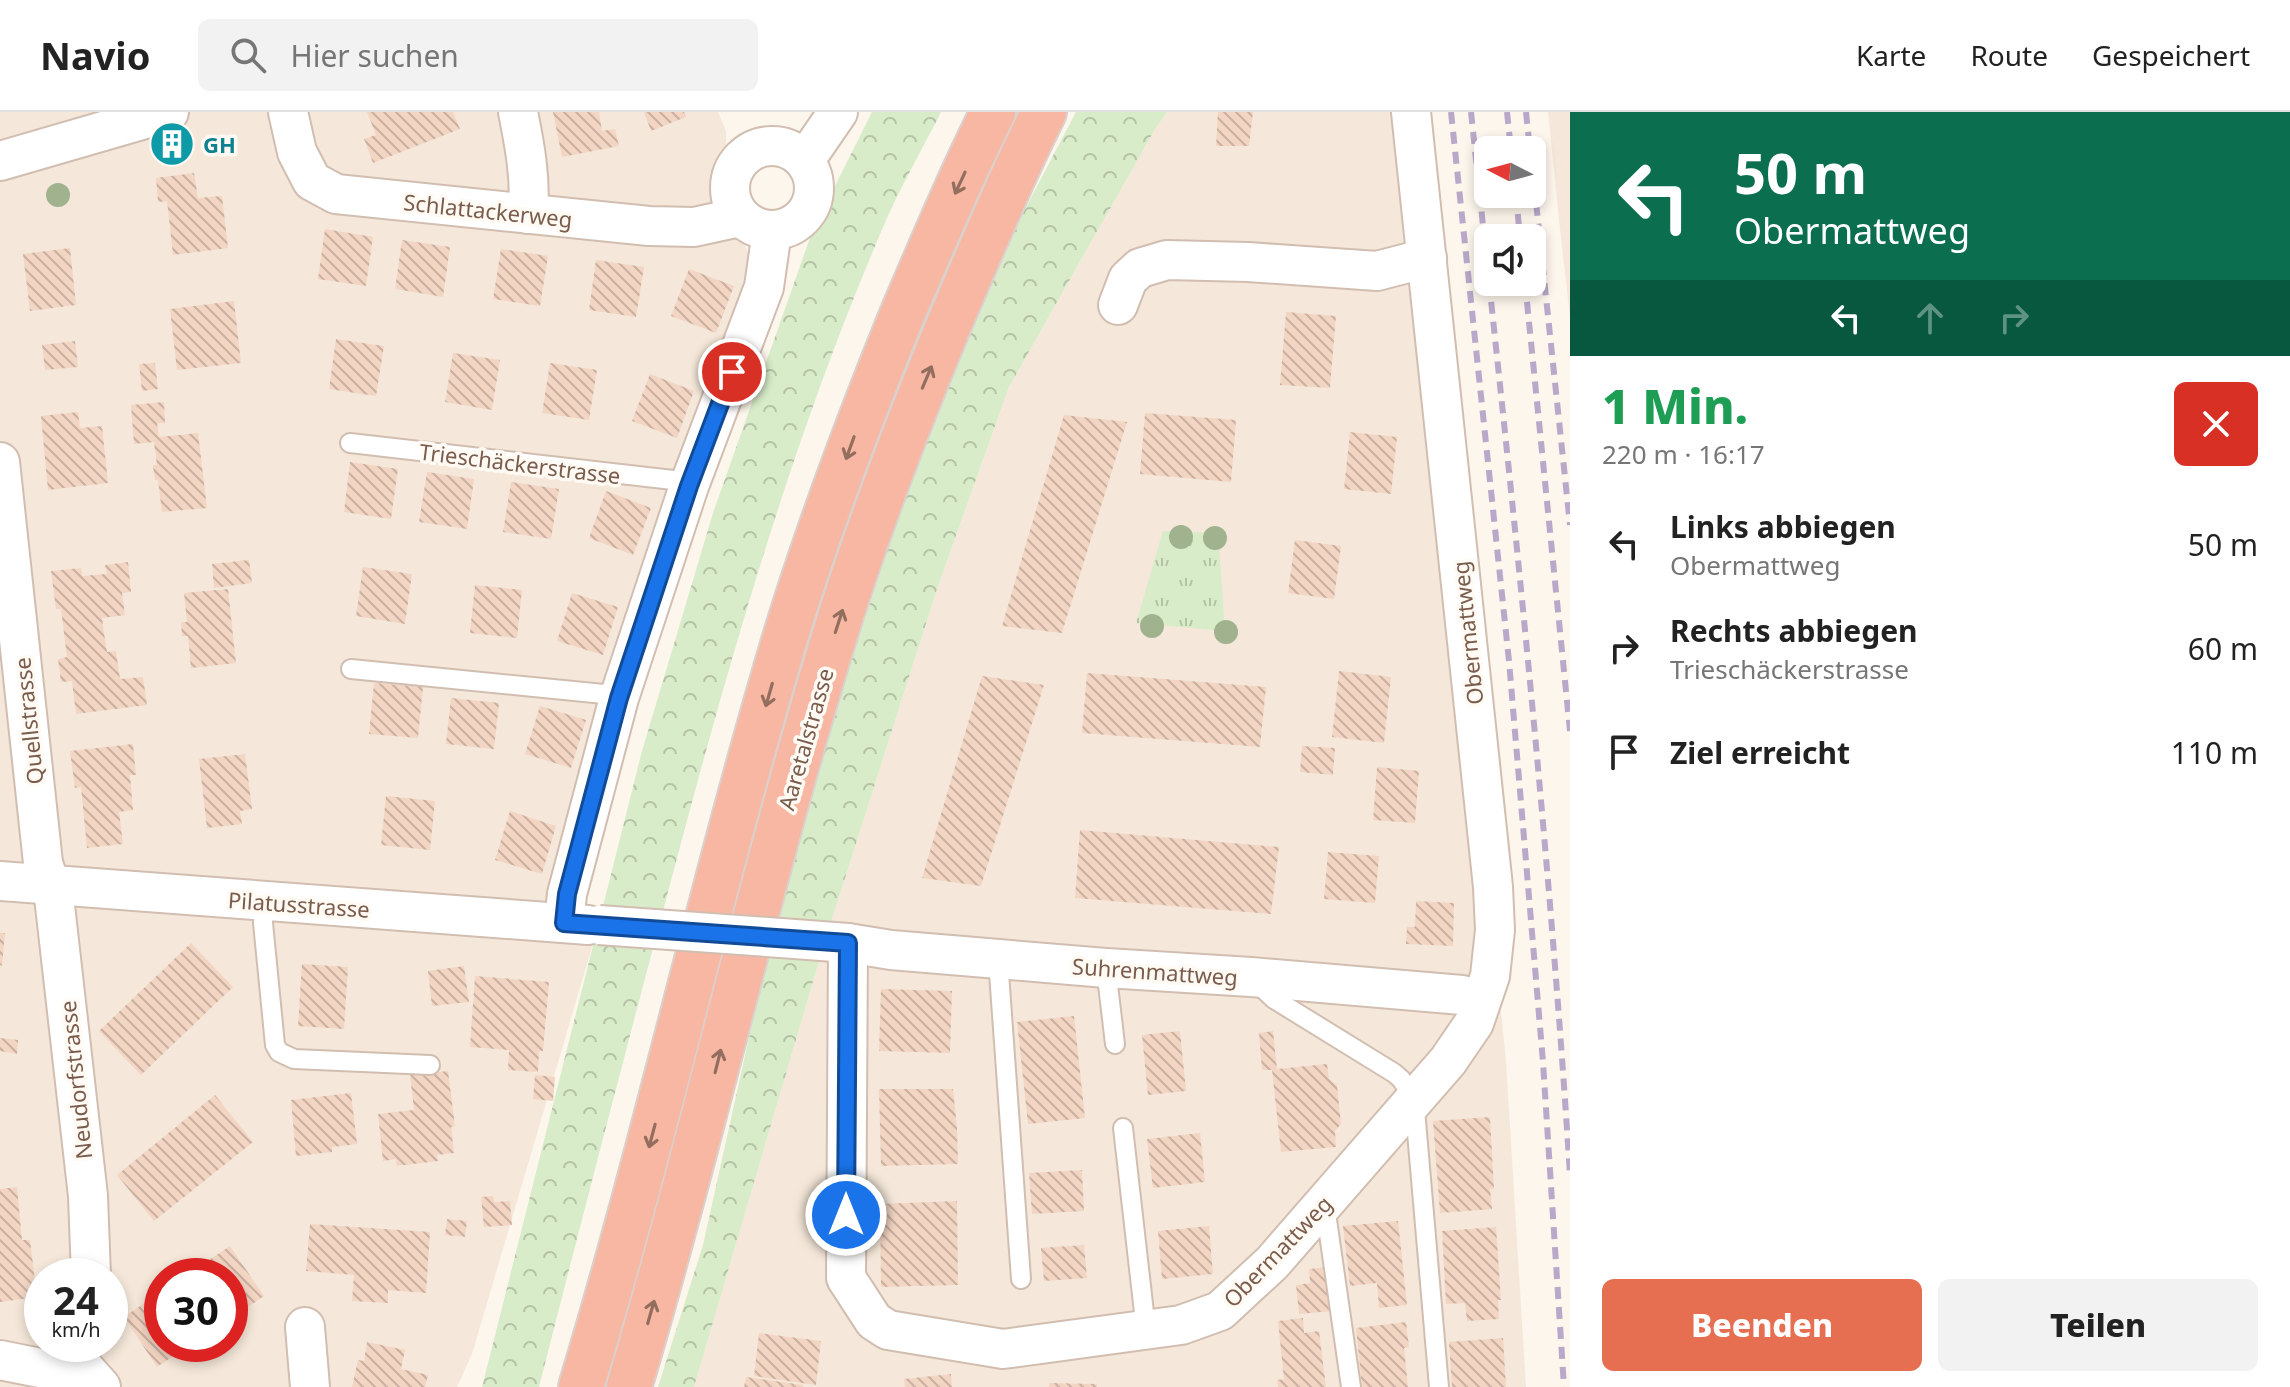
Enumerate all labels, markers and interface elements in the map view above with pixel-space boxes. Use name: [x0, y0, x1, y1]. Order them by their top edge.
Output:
search box: [198, 19, 758, 91]
text: Navio: [40, 29, 150, 81]
icon: search: [226, 33, 270, 77]
text: Hier suchen: [290, 35, 459, 76]
text: Karte: [1856, 36, 1926, 74]
text: Route: [1970, 36, 2048, 74]
text: Gespeichert: [2092, 36, 2250, 74]
building icon: GH: [148, 120, 196, 168]
place label: GH: [203, 129, 236, 159]
text: 50 m: [1734, 134, 1867, 210]
north arrow: [1474, 136, 1546, 208]
map controls: [1474, 136, 1546, 296]
icon: left: [1602, 144, 1706, 248]
one-way arrow: [952, 170, 967, 194]
street label: Schlattackerweg: [402, 186, 574, 234]
text: Obermattweg: [1734, 206, 1970, 255]
button: sound: [1474, 224, 1546, 296]
icon: left: [1824, 296, 1868, 340]
icon: ahead: [1908, 296, 1952, 340]
icon: right: [1992, 296, 2036, 340]
pin: [698, 338, 766, 406]
icon: arrive: [710, 350, 754, 394]
one-way arrow: [921, 365, 935, 390]
text: 1 Min.: [1602, 373, 1748, 438]
button: close: [2174, 382, 2258, 466]
street label: Trieschäckerstrasse: [418, 436, 622, 490]
one-way arrow: [842, 436, 856, 460]
text: 220 m · 16:17: [1602, 436, 1765, 472]
text: Links abbiegen: [1670, 506, 1896, 547]
icon: left: [1602, 522, 1646, 566]
text: 50 m: [2188, 524, 2258, 565]
text: Obermattweg: [1670, 547, 1840, 583]
street label: Obermattweg: [1445, 560, 1489, 706]
one-way arrow: [833, 609, 848, 634]
text: Rechts abbiegen: [1670, 610, 1918, 651]
icon: right: [1602, 626, 1646, 670]
text: 60 m: [2188, 628, 2258, 669]
text: Trieschäckerstrasse: [1670, 651, 1909, 687]
street label: Quellstrasse: [6, 656, 50, 786]
street label: Aaretalstrasse: [770, 665, 840, 813]
one-way arrow: [760, 682, 775, 708]
icon: arrive: [1602, 730, 1646, 774]
text: Ziel erreicht: [1670, 732, 1850, 773]
text: 110 m: [2171, 732, 2258, 773]
street label: Pilatusstrasse: [227, 884, 371, 924]
street label: Suhrenmattweg: [1071, 950, 1239, 992]
street label: Neudorfstrasse: [52, 999, 98, 1161]
one-way arrow: [712, 1049, 727, 1074]
one-way arrow: [643, 1123, 658, 1149]
position arrow: [804, 1173, 888, 1257]
street label: Obermattweg: [1216, 1189, 1338, 1313]
speed limit sign: 30: [144, 1258, 248, 1362]
text: 24: [53, 1272, 99, 1327]
button: Beenden: [1602, 1279, 1922, 1371]
button: Teilen: [1938, 1279, 2258, 1371]
one-way arrow: [644, 1300, 659, 1326]
text: km/h: [51, 1316, 101, 1343]

